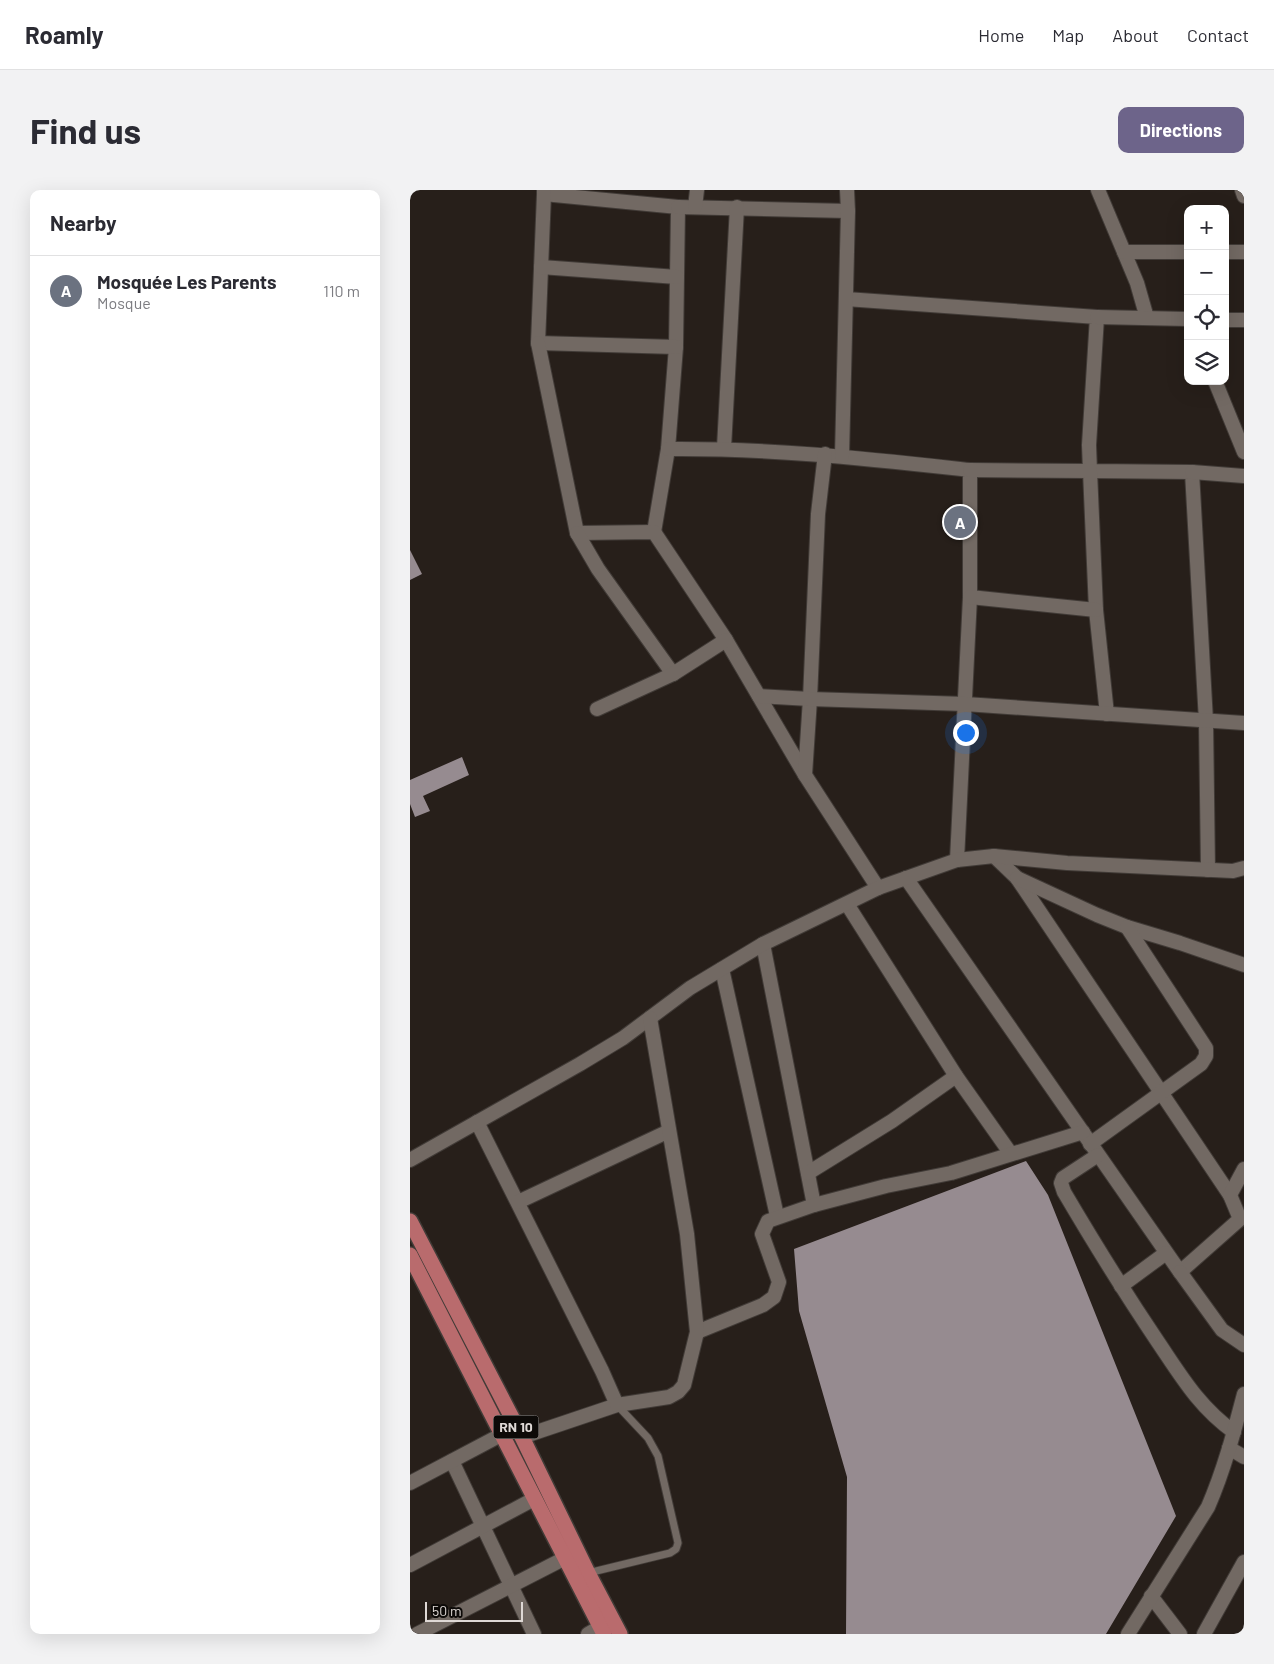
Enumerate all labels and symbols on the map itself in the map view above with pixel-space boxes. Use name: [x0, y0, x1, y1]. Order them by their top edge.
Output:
pin: A: [944, 503, 976, 541]
your location: [953, 720, 979, 746]
road number: RN 10: [494, 1416, 538, 1438]
scale bar: [425, 1599, 522, 1622]

